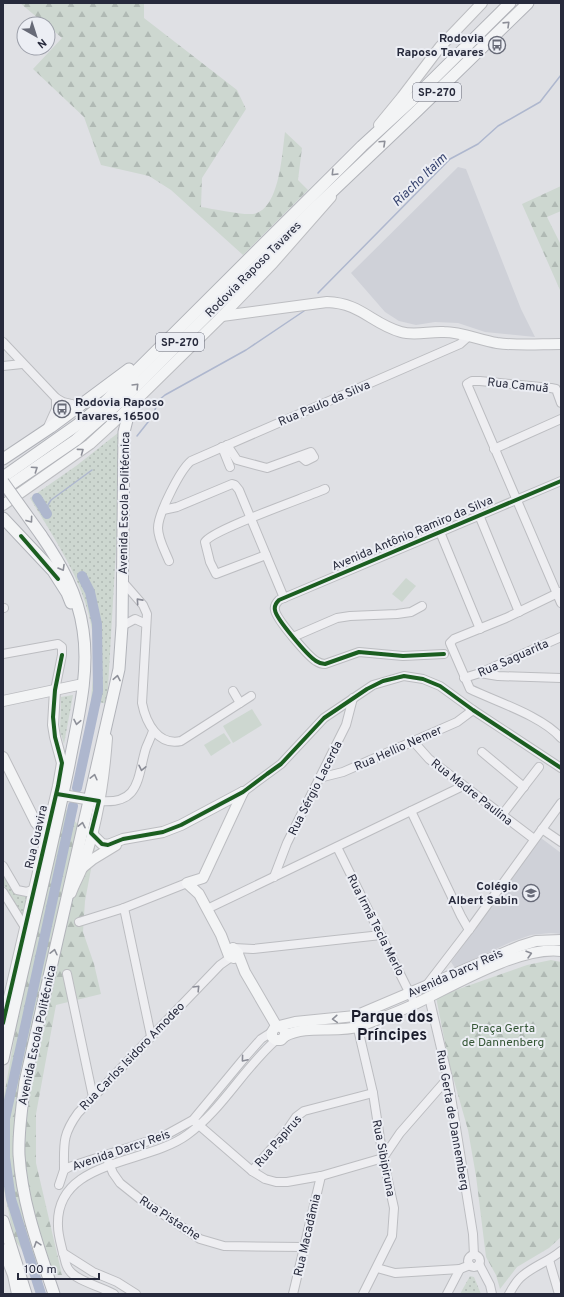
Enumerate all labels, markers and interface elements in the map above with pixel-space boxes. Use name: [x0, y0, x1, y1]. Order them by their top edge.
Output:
north arrow: [16, 16, 56, 56]
one-way arrow: [502, 21, 510, 28]
place label: Rodovia Raposo Tavares: [397, 31, 484, 61]
text: N: [34, 35, 49, 51]
bus stop icon: Rodovia Raposo Tavares: [487, 35, 507, 55]
road number: SP-270: [413, 83, 461, 101]
one-way arrow: [379, 141, 386, 148]
water label: Riacho Itaim: [390, 150, 451, 210]
one-way arrow: [331, 168, 339, 176]
street label: Rodovia Raposo Tavares: [202, 218, 305, 321]
road number: SP-270: [156, 333, 204, 351]
street label: Rua Camuã: [487, 375, 549, 397]
street label: Rua Paulo da Silva: [276, 377, 373, 430]
one-way arrow: [131, 383, 139, 391]
place label: Rodovia Raposo Tavares, 16500: [75, 395, 164, 425]
bus stop icon: Rodovia Raposo Tavares, 16500: [52, 399, 72, 419]
street label: Avenida Escola Politécnica: [116, 431, 134, 575]
one-way arrow: [77, 448, 84, 455]
one-way arrow: [31, 466, 38, 473]
street label: Avenida Antônio Ramiro da Silva: [329, 493, 495, 575]
one-way arrow: [25, 516, 33, 523]
one-way arrow: [57, 564, 65, 571]
one-way arrow: [136, 598, 144, 606]
street label: Rua Saguarita: [475, 636, 551, 682]
one-way arrow: [112, 675, 120, 681]
one-way arrow: [73, 719, 81, 726]
street label: Rua Hellio Nemer: [352, 722, 445, 775]
street label: Rua Sérgio Lacerda: [285, 738, 347, 839]
street label: Rua Madre Paulina: [427, 756, 516, 830]
one-way arrow: [138, 765, 146, 771]
one-way arrow: [89, 774, 97, 780]
street label: Rua Guavira: [22, 804, 52, 871]
one-way arrow: [78, 822, 86, 828]
street label: Rua Irmã Tecla Merlo: [343, 872, 408, 979]
place label: Colégio Albert Sabin: [448, 879, 518, 909]
school or university icon: Colégio Albert Sabin: [521, 883, 541, 903]
street label: Avenida Darcy Reis: [405, 946, 506, 1002]
one-way arrow: [50, 948, 58, 955]
one-way arrow: [526, 950, 533, 959]
street label: Avenida Escola Politécnica: [15, 964, 61, 1107]
one-way arrow: [192, 985, 200, 993]
street label: Rua Carlos Isidoro Amodeo: [77, 999, 189, 1114]
district label: Parque dos Príncipes: [351, 1008, 433, 1046]
one-way arrow: [332, 1014, 338, 1023]
park label: Praça Gerta de Dannenberg: [462, 1021, 544, 1051]
street label: Rua Gerta de Dannemberg: [432, 1049, 472, 1192]
one-way arrow: [241, 1054, 248, 1061]
street label: Rua Papirus: [252, 1112, 306, 1171]
street label: Rua Sibipiruna: [368, 1118, 398, 1198]
street label: Avenida Darcy Reis: [70, 1127, 173, 1175]
street label: Rua Macadâmia: [291, 1192, 325, 1278]
street label: Rua Pistache: [136, 1193, 203, 1245]
one-way arrow: [33, 1241, 42, 1248]
scale bar: [18, 1255, 99, 1281]
text: 100 m: [24, 1262, 57, 1278]

